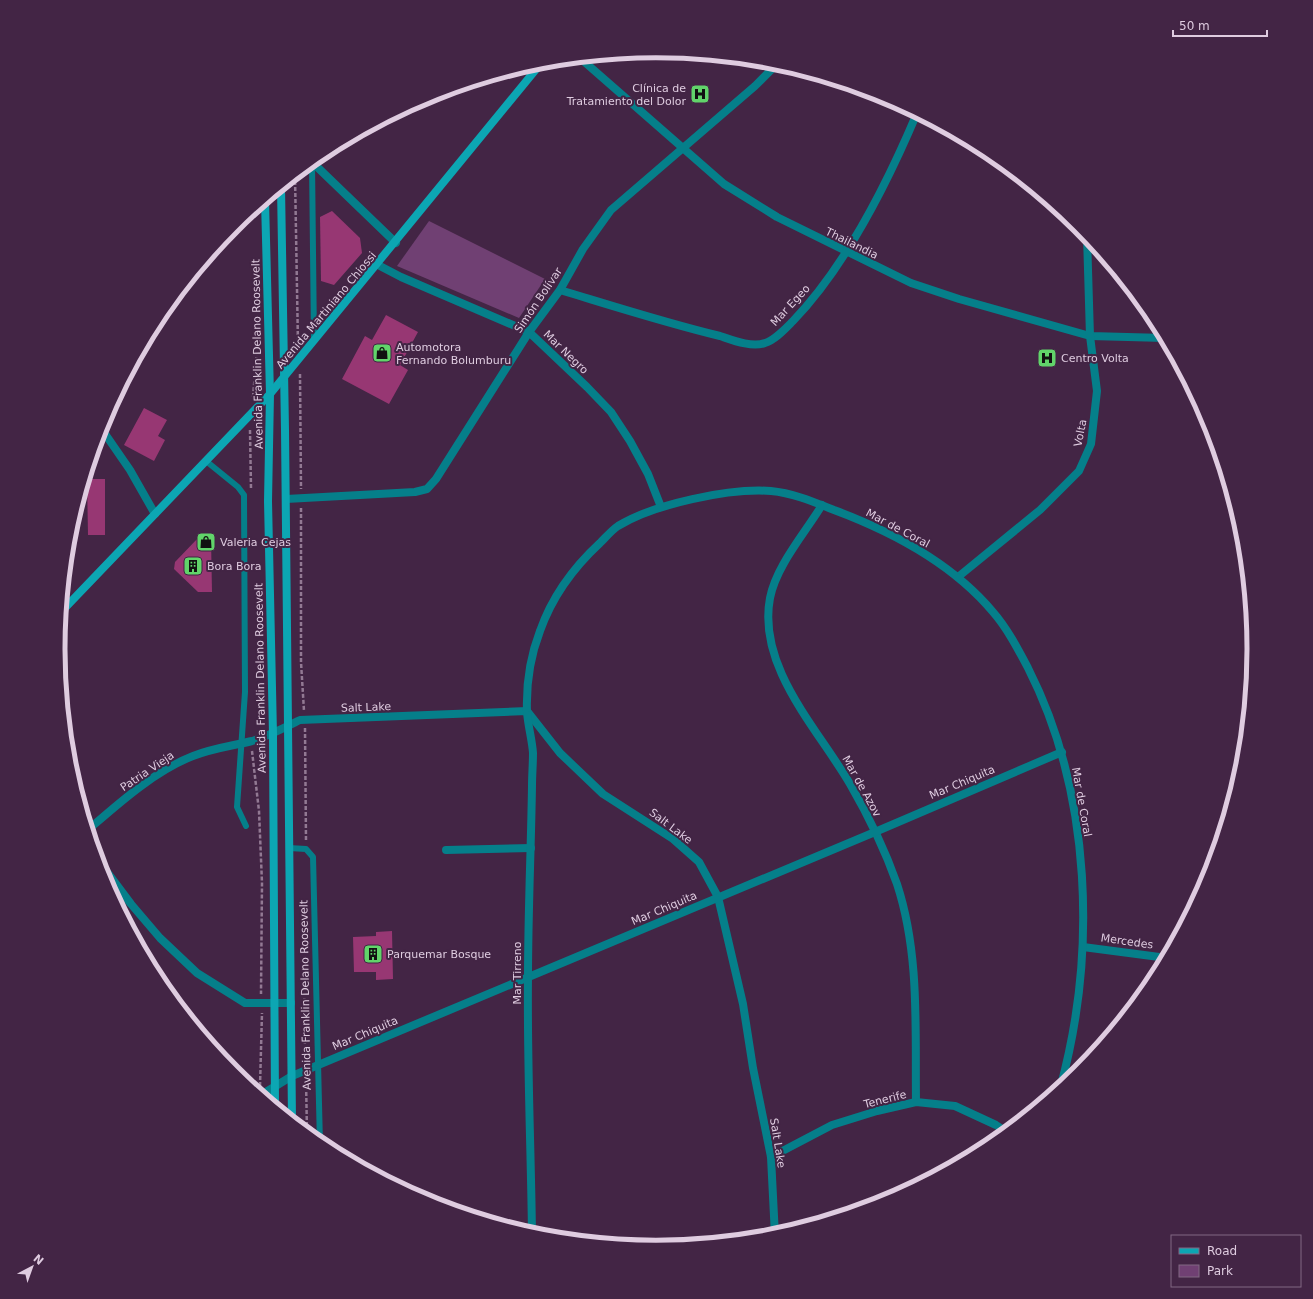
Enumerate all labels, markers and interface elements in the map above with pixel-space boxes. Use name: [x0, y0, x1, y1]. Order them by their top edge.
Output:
scale bar: [1173, 12, 1267, 38]
text: 50 m: [1179, 19, 1210, 33]
place label: Clínica de Tratamiento del Dolor: [566, 82, 686, 108]
hospital icon: Clínica de Tratamiento del Dolor: [689, 83, 711, 105]
street label: Thailandia: [822, 225, 880, 262]
street label: Avenida Martiniano Chiossi: [274, 249, 379, 371]
street label: Avenida Franklin Delano Roosevelt: [249, 258, 266, 449]
street label: Simón Bolívar: [512, 265, 565, 335]
street label: Mar Egeo: [768, 282, 813, 329]
street label: Mar Negro: [541, 328, 591, 377]
place label: Automotora Fernando Bolumburu: [396, 341, 511, 367]
shop icon: Automotora Fernando Bolumburu: [371, 342, 393, 364]
hospital icon: Centro Volta: [1036, 347, 1058, 369]
place label: Centro Volta: [1061, 352, 1129, 365]
street label: Volta: [1071, 418, 1089, 448]
street label: Mar de Coral: [864, 506, 932, 551]
shop icon: Valeria Cejas: [195, 531, 217, 553]
place label: Valeria Cejas: [220, 536, 291, 549]
building icon: Bora Bora: [182, 555, 204, 577]
place label: Bora Bora: [207, 560, 262, 573]
street label: Avenida Franklin Delano Roosevelt: [252, 582, 269, 773]
street label: Salt Lake: [341, 700, 392, 715]
street label: Patria Vieja: [118, 749, 177, 794]
street label: Mar de Azov: [839, 753, 884, 820]
street label: Mar Chiquita: [927, 763, 997, 802]
street label: Mar de Coral: [1069, 766, 1094, 838]
street label: Salt Lake: [647, 806, 695, 847]
street label: Mar Chiquita: [629, 889, 699, 928]
street label: Avenida Franklin Delano Roosevelt: [297, 899, 314, 1090]
street label: Mercedes: [1100, 931, 1154, 952]
street label: Mar Tirreno: [511, 941, 524, 1004]
building icon: Parquemar Bosque: [362, 943, 384, 965]
place label: Parquemar Bosque: [387, 948, 491, 961]
street label: Mar Chiquita: [330, 1014, 400, 1053]
street label: Tenerife: [861, 1088, 908, 1111]
street label: Salt Lake: [767, 1117, 788, 1169]
legend: [1171, 1235, 1301, 1287]
text: Road: [1207, 1244, 1237, 1258]
north arrow: [12, 1247, 52, 1287]
text: N: [30, 1252, 46, 1268]
text: Park: [1207, 1264, 1233, 1278]

